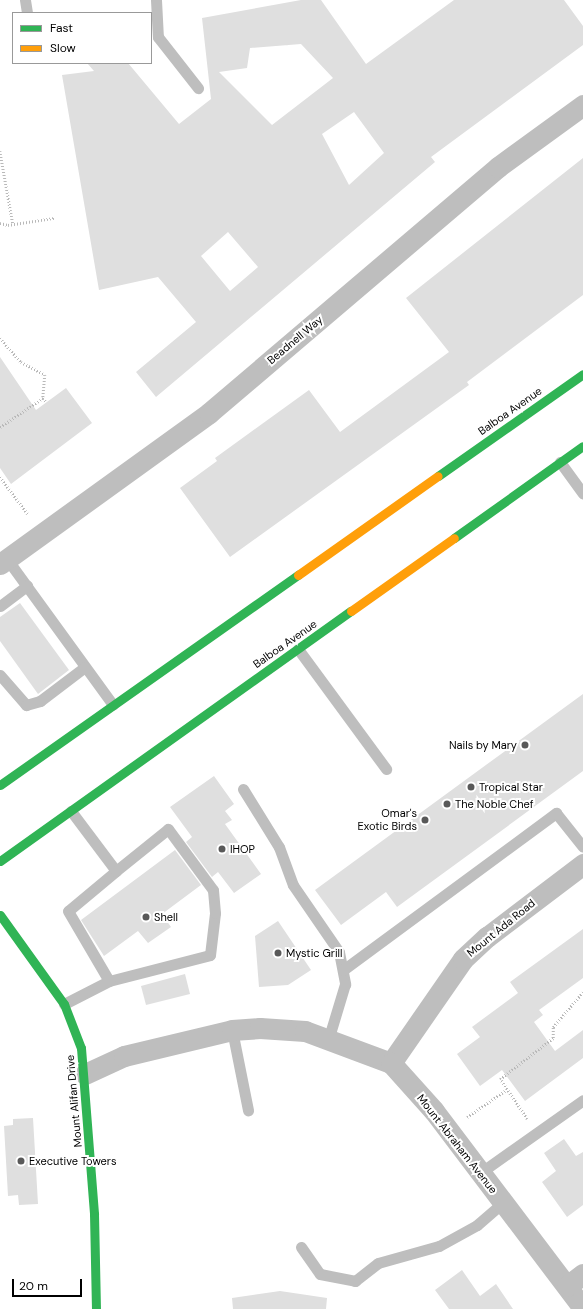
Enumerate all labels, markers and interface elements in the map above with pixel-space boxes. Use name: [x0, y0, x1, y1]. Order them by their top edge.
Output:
legend: [12, 12, 152, 64]
text: Fast: [50, 20, 73, 36]
text: Slow: [50, 40, 76, 56]
street label: Beadnell Way: [265, 313, 325, 367]
street label: Balboa Avenue: [476, 384, 544, 438]
street label: Balboa Avenue: [251, 617, 319, 671]
place label: Nails by Mary: [449, 738, 517, 752]
marker: Nails by Mary: [520, 740, 530, 750]
place label: Tropical Star: [479, 780, 543, 794]
marker: Tropical Star: [466, 782, 476, 792]
place label: The Noble Chef: [455, 797, 534, 811]
marker: The Noble Chef: [442, 799, 452, 809]
place label: Omar's Exotic Birds: [358, 807, 417, 833]
marker: Omar's Exotic Birds: [420, 815, 430, 825]
place label: IHOP: [230, 842, 255, 856]
marker: IHOP: [217, 844, 227, 854]
street label: Mount Ada Road: [464, 896, 538, 960]
place label: Shell: [154, 910, 178, 924]
marker: Shell: [141, 912, 151, 922]
place label: Mystic Grill: [286, 946, 342, 960]
marker: Mystic Grill: [273, 948, 283, 958]
street label: Mount Alifan Drive: [63, 1054, 85, 1148]
street label: Mount Abraham Avenue: [414, 1092, 500, 1196]
place label: Executive Towers: [29, 1154, 116, 1168]
marker: Executive Towers: [16, 1156, 26, 1166]
scale bar: [14, 1271, 84, 1297]
text: 20 m: [19, 1278, 48, 1294]

